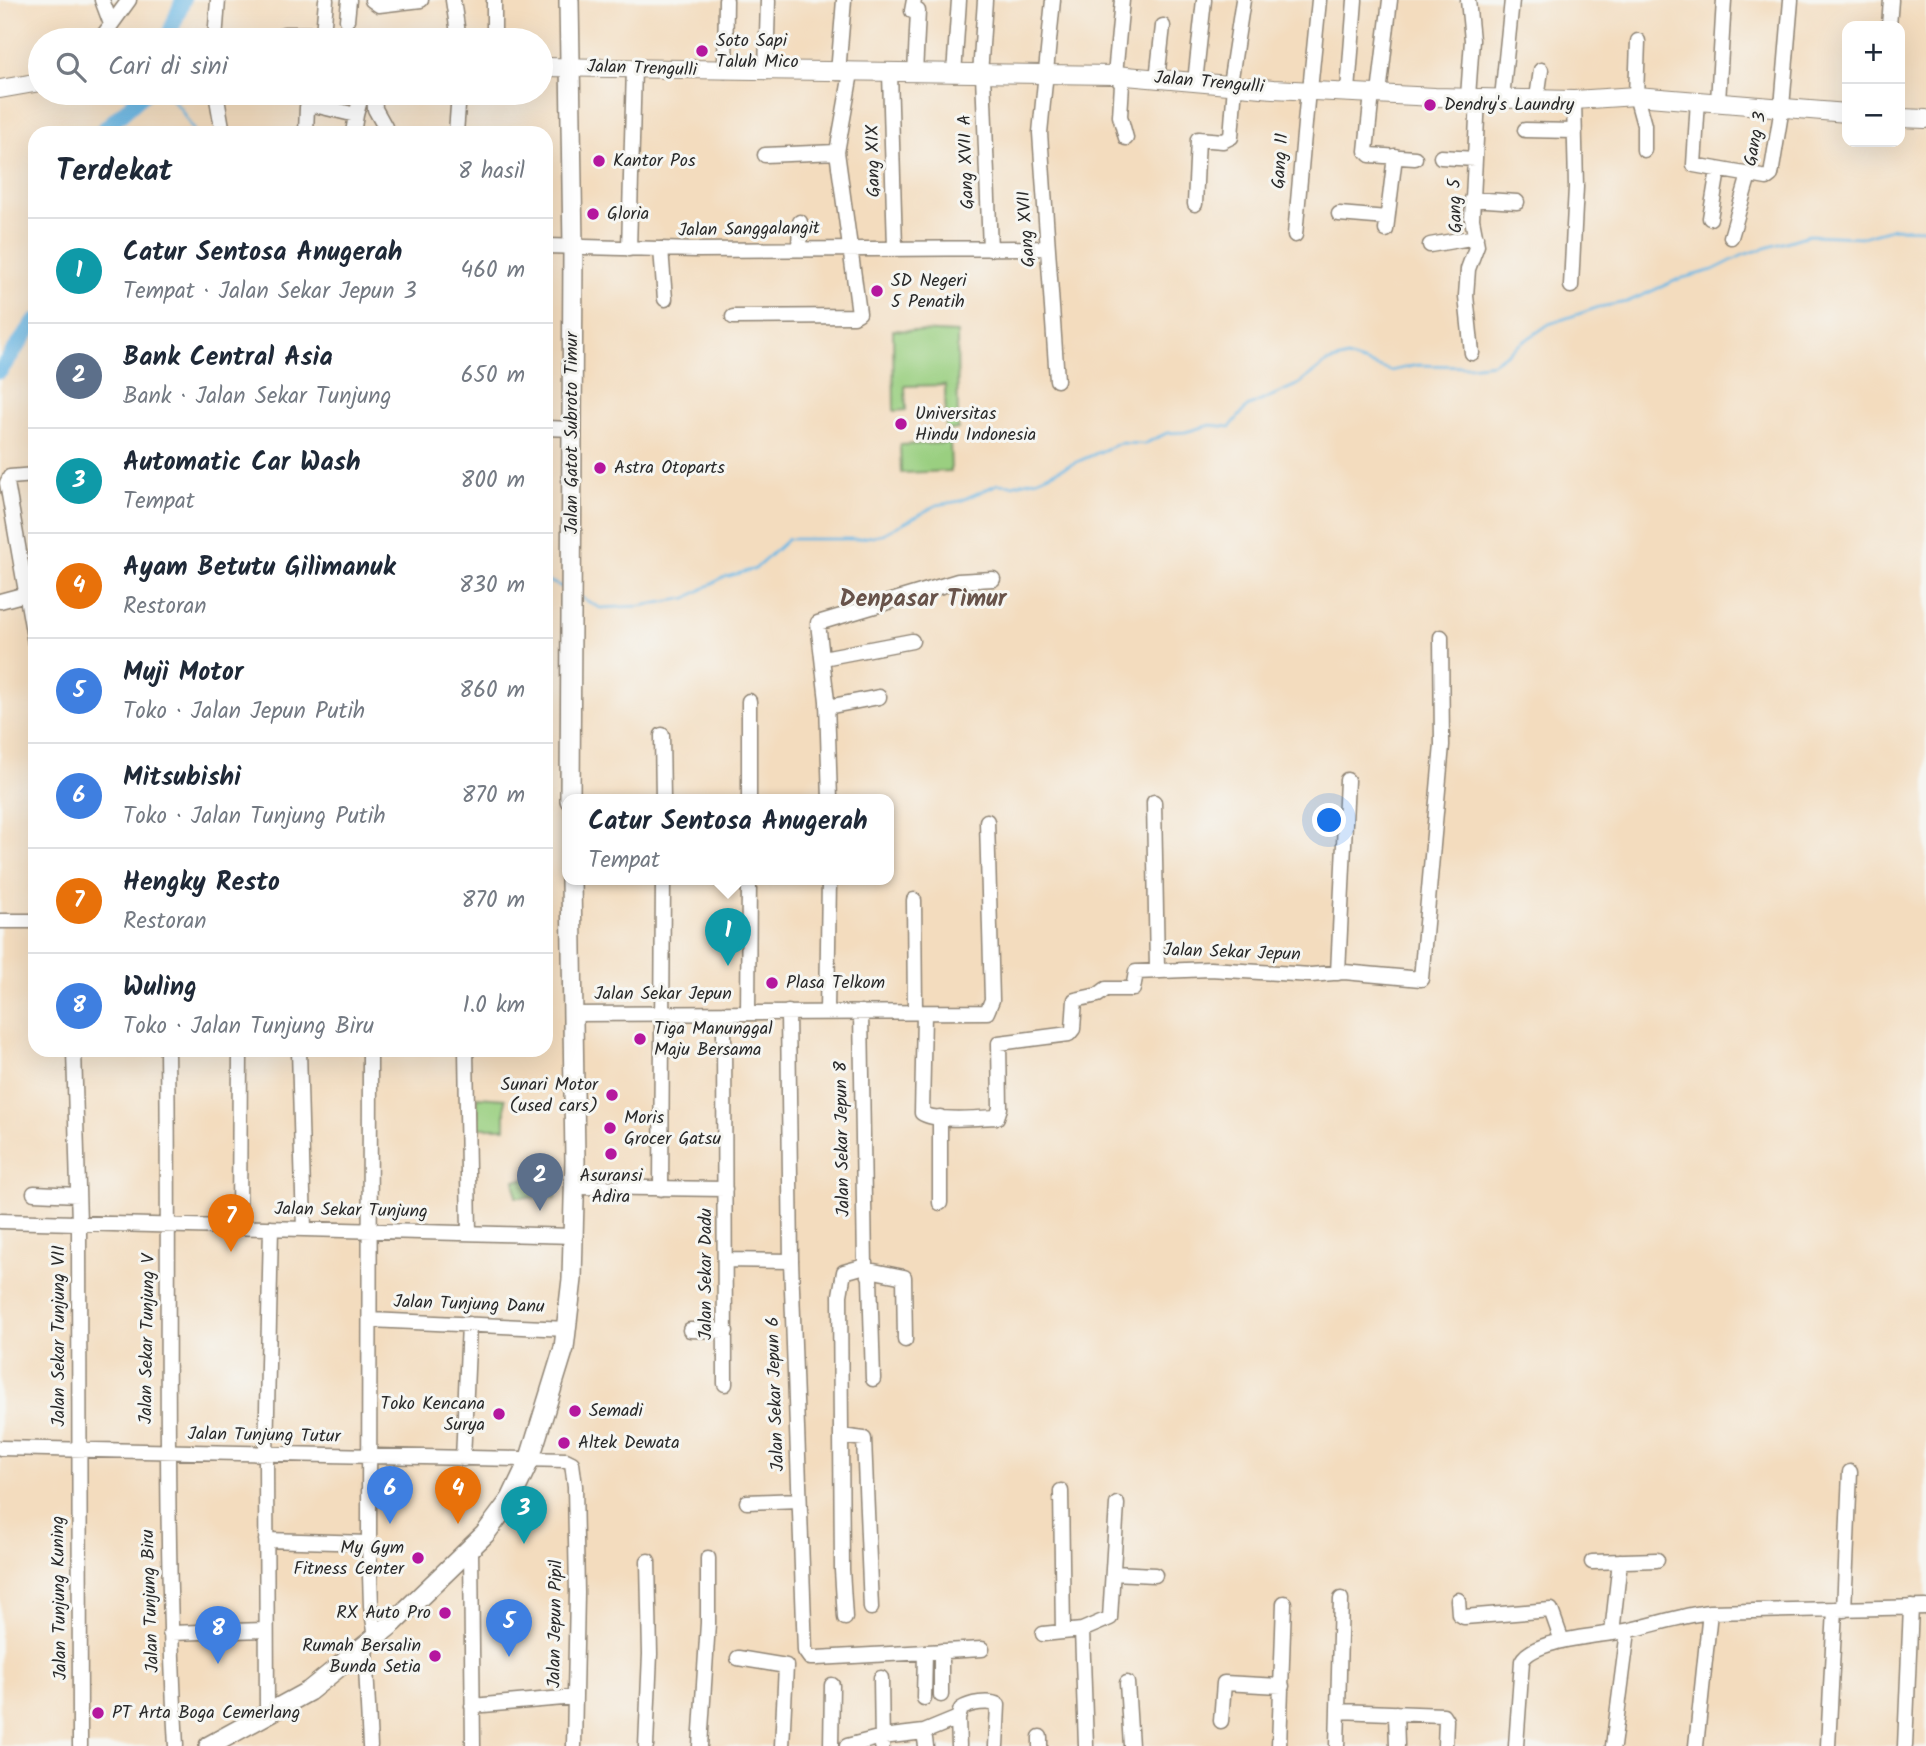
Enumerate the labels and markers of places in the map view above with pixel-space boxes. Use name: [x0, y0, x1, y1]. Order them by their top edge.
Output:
place label: Soto Sapi Taluh Mico: [716, 27, 799, 77]
marker: Soto Sapi Taluh Mico: [694, 43, 710, 59]
place label: Dendry's Laundry: [1444, 91, 1575, 120]
marker: Dendry's Laundry: [1422, 97, 1438, 113]
place label: Kantor Pos: [613, 147, 696, 176]
marker: Kantor Pos: [591, 153, 607, 169]
place label: Gloria: [607, 200, 649, 229]
marker: Gloria: [585, 206, 601, 222]
place label: SD Negeri 5 Penatih: [891, 267, 967, 317]
marker: SD Negeri 5 Penatih: [869, 283, 885, 299]
place label: Universitas Hindu Indonesia: [915, 400, 1036, 450]
marker: Universitas Hindu Indonesia: [893, 416, 909, 432]
place label: Astra Otoparts: [614, 454, 725, 483]
marker: Astra Otoparts: [592, 460, 608, 476]
pin: 1: [705, 908, 751, 966]
place label: Plasa Telkom: [786, 969, 885, 998]
marker: Plasa Telkom: [764, 975, 780, 991]
place label: Tiga Manunggal Maju Bersama: [654, 1015, 773, 1065]
marker: Tiga Manunggal Maju Bersama: [632, 1031, 648, 1047]
place label: Sunari Motor (used cars): [501, 1071, 599, 1121]
marker: Sunari Motor (used cars): [604, 1087, 620, 1103]
place label: Moris Grocer Gatsu: [624, 1104, 721, 1154]
marker: Moris Grocer Gatsu: [602, 1120, 618, 1136]
marker: Asuransi Adira: [603, 1146, 619, 1162]
pin: 2: [517, 1153, 563, 1211]
place label: Asuransi Adira: [579, 1162, 643, 1212]
pin: 7: [208, 1194, 254, 1252]
place label: Toko Kencana Surya: [381, 1390, 485, 1440]
place label: Semadi: [589, 1397, 643, 1426]
marker: Semadi: [567, 1403, 583, 1419]
marker: Toko Kencana Surya: [491, 1406, 507, 1422]
place label: Altek Dewata: [578, 1429, 680, 1458]
marker: Altek Dewata: [556, 1435, 572, 1451]
pin: 6: [367, 1466, 413, 1524]
pin: 4: [435, 1466, 481, 1524]
pin: 3: [501, 1486, 547, 1544]
place label: My Gym Fitness Center: [294, 1534, 405, 1584]
marker: My Gym Fitness Center: [410, 1550, 426, 1566]
place label: RX Auto Pro: [336, 1599, 431, 1628]
pin: 5: [486, 1599, 532, 1657]
marker: RX Auto Pro: [437, 1605, 453, 1621]
pin: 8: [195, 1606, 241, 1664]
place label: Rumah Bersalin Bunda Setia: [302, 1632, 421, 1682]
marker: Rumah Bersalin Bunda Setia: [427, 1648, 443, 1664]
place label: PT Arta Boga Cemerlang: [112, 1699, 300, 1728]
marker: PT Arta Boga Cemerlang: [90, 1705, 106, 1721]

